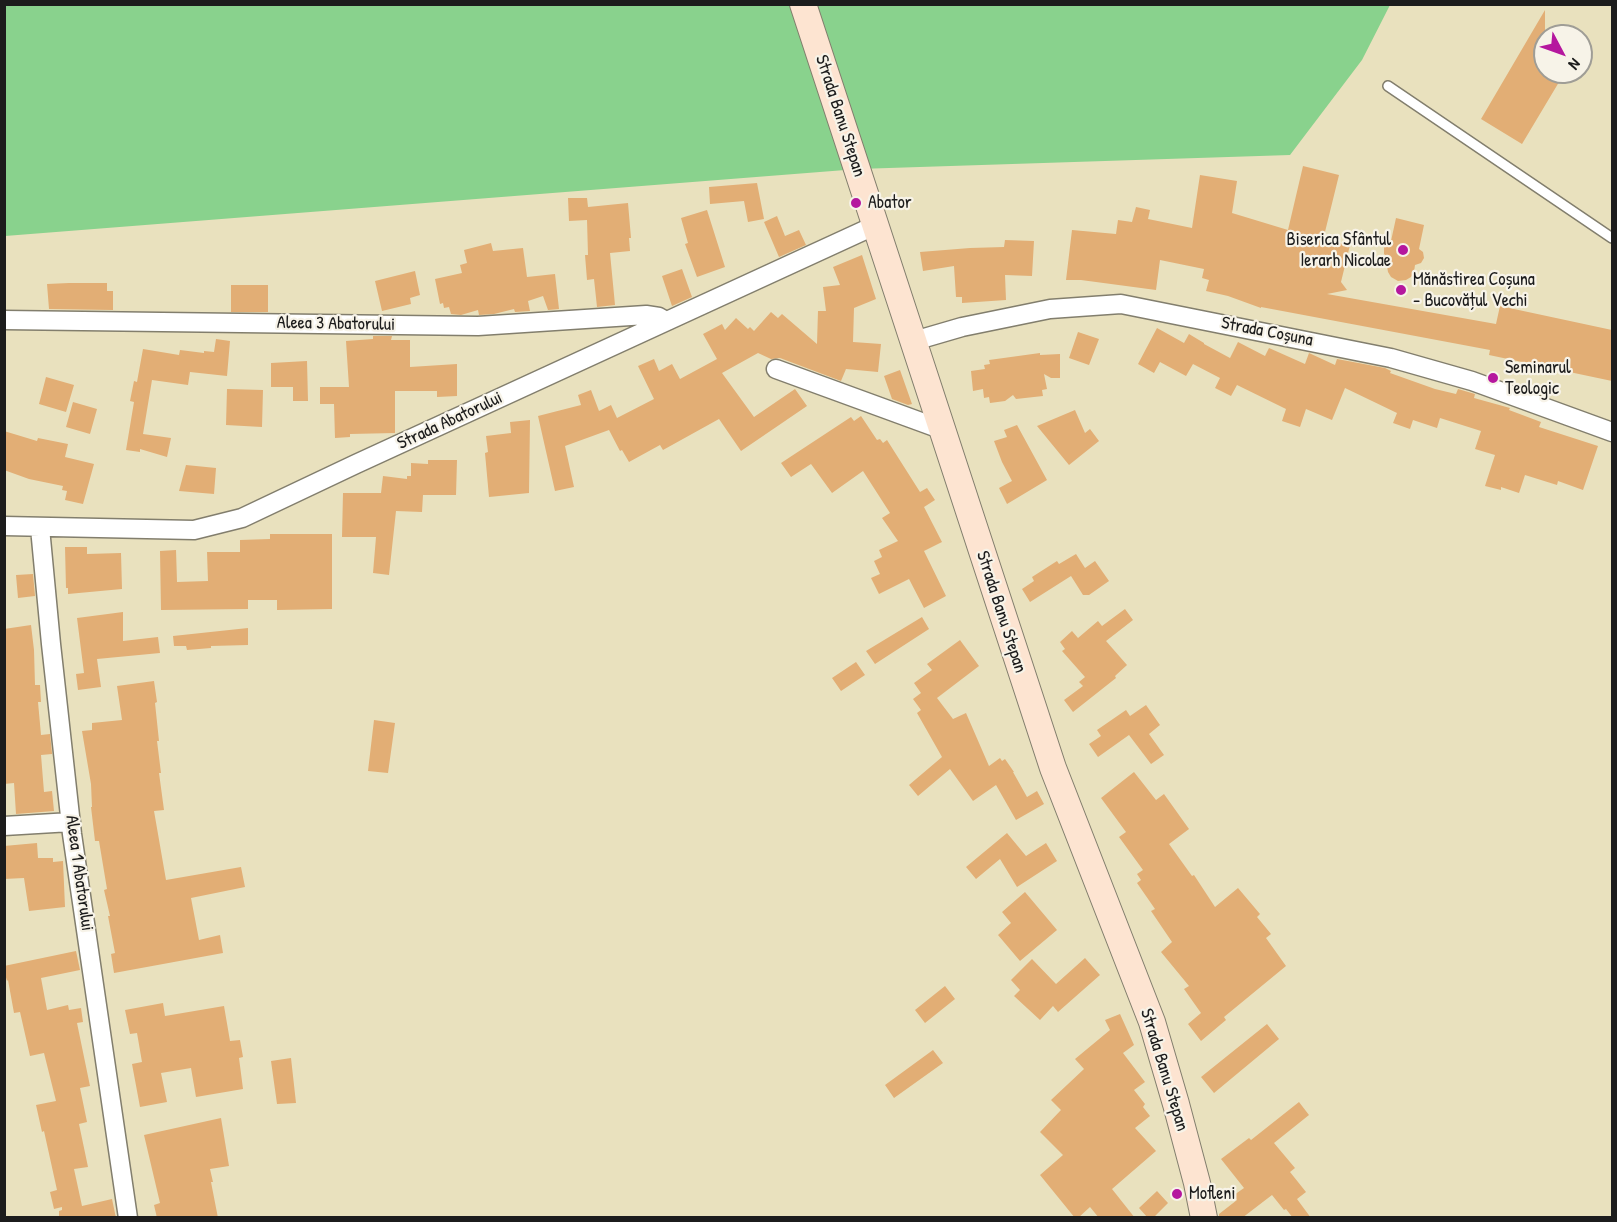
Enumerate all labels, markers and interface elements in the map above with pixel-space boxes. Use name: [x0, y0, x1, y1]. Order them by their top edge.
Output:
north arrow: [1533, 24, 1593, 84]
street label: Strada Banu Stepan: [810, 52, 870, 180]
text: N: [1564, 54, 1586, 75]
place label: Abator: [868, 192, 912, 214]
marker: Abator: [849, 196, 863, 210]
place label: Biserica Sfântul Ierarh Nicolae: [1287, 229, 1391, 272]
marker: Biserica Sfântul Ierarh Nicolae: [1396, 243, 1410, 257]
place label: Mănăstirea Coșuna - Bucovățul Vechi: [1413, 269, 1535, 312]
marker: Mănăstirea Coșuna - Bucovățul Vechi: [1394, 283, 1408, 297]
street label: Aleea 3 Abatorului: [277, 312, 395, 336]
street label: Strada Coșuna: [1219, 313, 1315, 351]
place label: Seminarul Teologic: [1505, 357, 1571, 400]
marker: Seminarul Teologic: [1486, 371, 1500, 385]
street label: Strada Abatorului: [394, 387, 506, 455]
street label: Strada Banu Stepan: [971, 548, 1031, 676]
street label: Aleea 1 Abatorului: [60, 814, 98, 932]
street label: Strada Banu Stepan: [1135, 1006, 1193, 1134]
place label: Mofleni: [1189, 1183, 1236, 1205]
marker: Mofleni: [1170, 1187, 1184, 1201]

